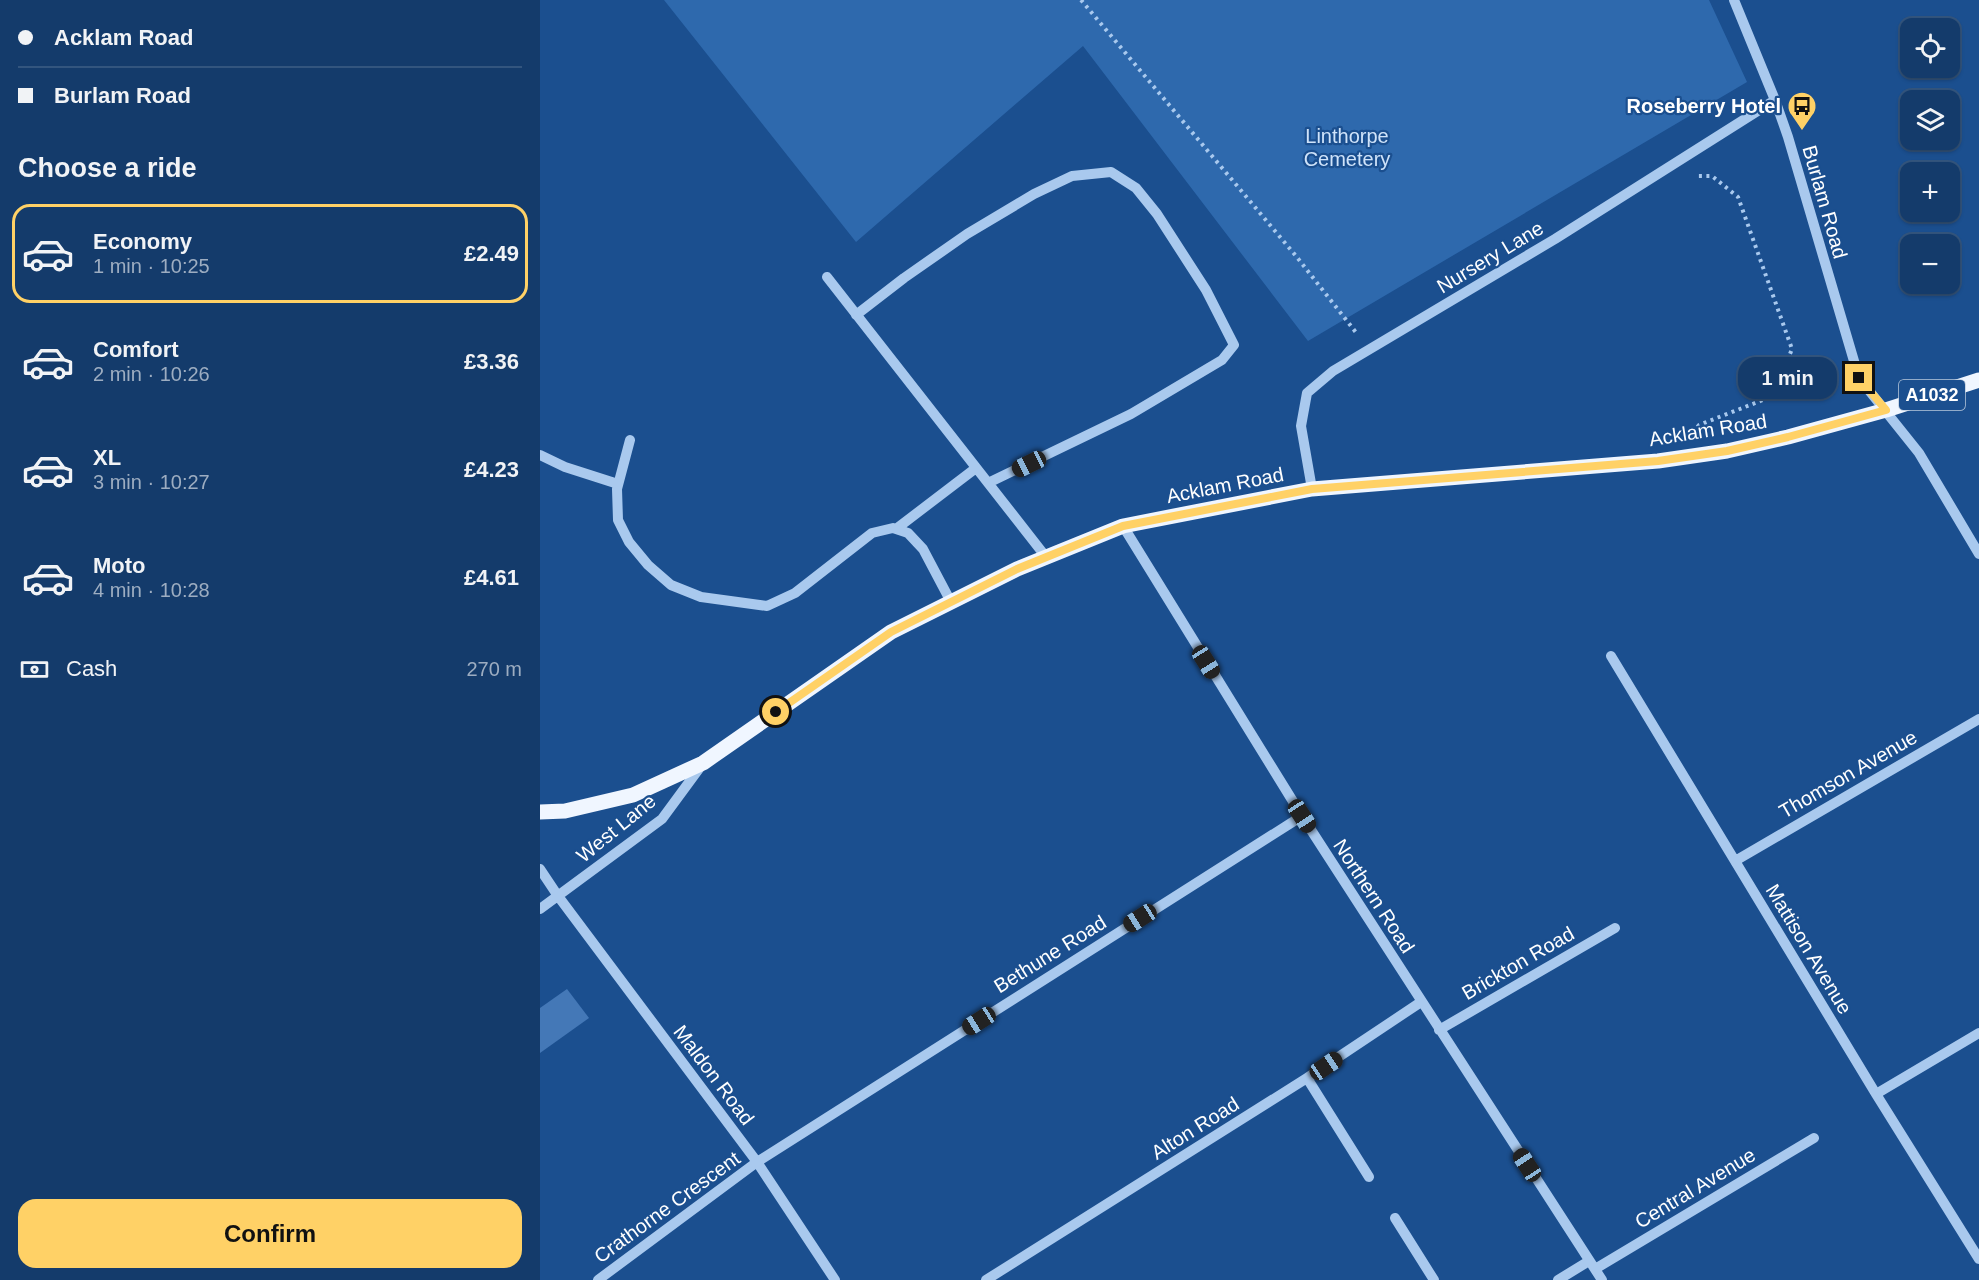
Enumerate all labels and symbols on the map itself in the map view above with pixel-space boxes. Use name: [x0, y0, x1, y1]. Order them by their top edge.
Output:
bus stop icon: Roseberry Hotel: [1786, 90, 1818, 132]
place label: Roseberry Hotel: [1627, 95, 1781, 117]
park label: Linthorpe Cemetery: [1304, 125, 1390, 170]
street label: Burlam Road: [1798, 143, 1852, 261]
street label: Nursery Lane: [1433, 217, 1547, 297]
callout: 1 min: [1739, 357, 1838, 399]
route end: [1845, 364, 1872, 391]
road number: A1032: [1899, 380, 1965, 410]
street label: Acklam Road: [1648, 410, 1768, 450]
car: [1009, 448, 1049, 480]
street label: Acklam Road: [1165, 463, 1285, 507]
car: [1189, 642, 1223, 682]
route start: [762, 698, 789, 725]
street label: Thomson Avenue: [1775, 726, 1921, 822]
street label: West Lane: [572, 789, 660, 867]
car: [1285, 796, 1319, 836]
street label: Northern Road: [1329, 835, 1419, 957]
street label: Mattison Avenue: [1762, 880, 1856, 1018]
car: [1120, 901, 1160, 935]
street label: Bethune Road: [990, 911, 1110, 997]
street label: Brickton Road: [1458, 922, 1578, 1004]
car: [959, 1004, 999, 1038]
street label: Maldon Road: [669, 1021, 759, 1129]
car: [1306, 1048, 1346, 1084]
street label: Alton Road: [1147, 1092, 1243, 1164]
street label: Central Avenue: [1631, 1143, 1759, 1233]
car: [1510, 1145, 1544, 1185]
street label: Crathorne Crescent: [590, 1147, 744, 1267]

